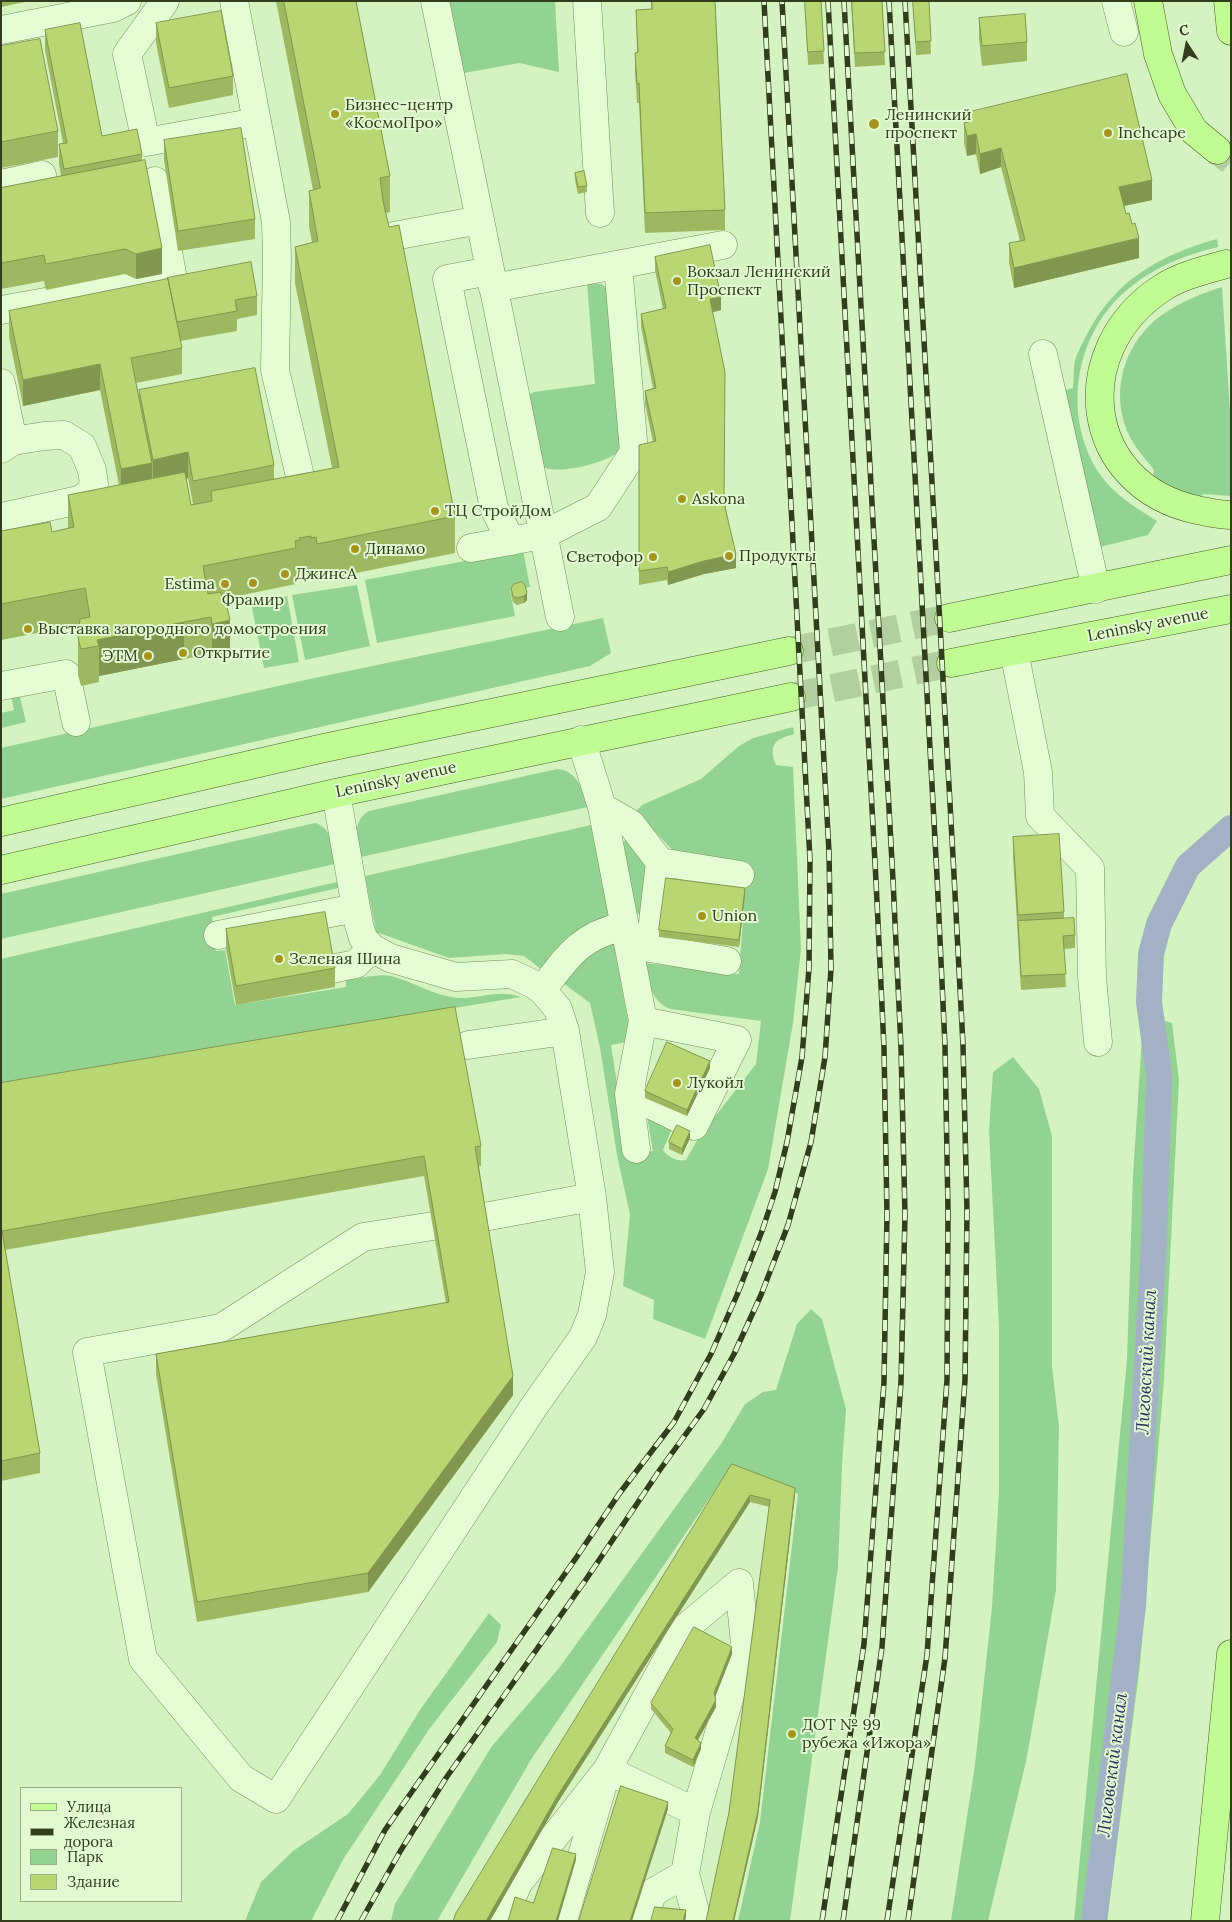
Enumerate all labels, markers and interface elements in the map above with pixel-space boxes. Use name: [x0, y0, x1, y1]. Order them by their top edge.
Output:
north arrow: [1162, 20, 1212, 70]
text: С: [1178, 21, 1191, 40]
place label: Бизнес-центр «КосмоПро»: [345, 95, 453, 133]
place label: Ленинский проспект: [885, 105, 972, 143]
marker: Бизнес-центр «КосмоПро»: [329, 108, 341, 120]
marker: Ленинский проспект: [867, 117, 881, 131]
place label: Inchcape: [1118, 123, 1186, 143]
marker: Inchcape: [1102, 127, 1114, 139]
place label: Вокзал Ленинский Проспект: [687, 262, 831, 300]
marker: Вокзал Ленинский Проспект: [671, 275, 683, 287]
place label: Askona: [692, 489, 745, 509]
marker: Askona: [676, 493, 688, 505]
place label: ТЦ СтройДом: [445, 501, 552, 521]
marker: ТЦ СтройДом: [429, 505, 441, 517]
place label: Динамо: [365, 539, 425, 559]
marker: Динамо: [349, 543, 361, 555]
place label: Продукты: [739, 546, 816, 566]
place label: Светофор: [566, 547, 643, 567]
marker: Продукты: [723, 550, 735, 562]
marker: Светофор: [647, 551, 659, 563]
place label: ДжинсА: [295, 564, 357, 584]
marker: ДжинсА: [279, 568, 291, 580]
place label: Estima: [164, 574, 215, 594]
marker: Фрамир: [247, 577, 259, 589]
marker: Estima: [219, 578, 231, 590]
place label: Фрамир: [222, 590, 284, 610]
street label: Leninsky avenue: [1086, 604, 1210, 646]
place label: Выставка загородного домостроения: [38, 619, 327, 639]
marker: Выставка загородного домостроения: [22, 623, 34, 635]
place label: Открытие: [193, 643, 270, 663]
place label: ЭТМ: [102, 646, 138, 666]
marker: Открытие: [177, 647, 189, 659]
marker: ЭТМ: [142, 650, 154, 662]
street label: Leninsky avenue: [334, 758, 458, 802]
place label: Union: [712, 906, 757, 926]
marker: Union: [696, 910, 708, 922]
place label: Зеленая Шина: [289, 949, 401, 969]
marker: Зеленая Шина: [273, 953, 285, 965]
place label: Лукойл: [687, 1073, 744, 1093]
marker: Лукойл: [671, 1077, 683, 1089]
water label: Лиговский канал: [1132, 1289, 1162, 1435]
water label: Лиговский канал: [1093, 1692, 1133, 1838]
place label: ДОТ № 99 рубежа «Ижора»: [802, 1715, 931, 1753]
marker: ДОТ № 99 рубежа «Ижора»: [786, 1728, 798, 1740]
legend: [20, 1787, 182, 1902]
text: Улица: [67, 1797, 111, 1816]
text: Железная дорога: [64, 1813, 135, 1851]
text: Парк: [67, 1847, 103, 1866]
text: Здание: [67, 1872, 120, 1891]

